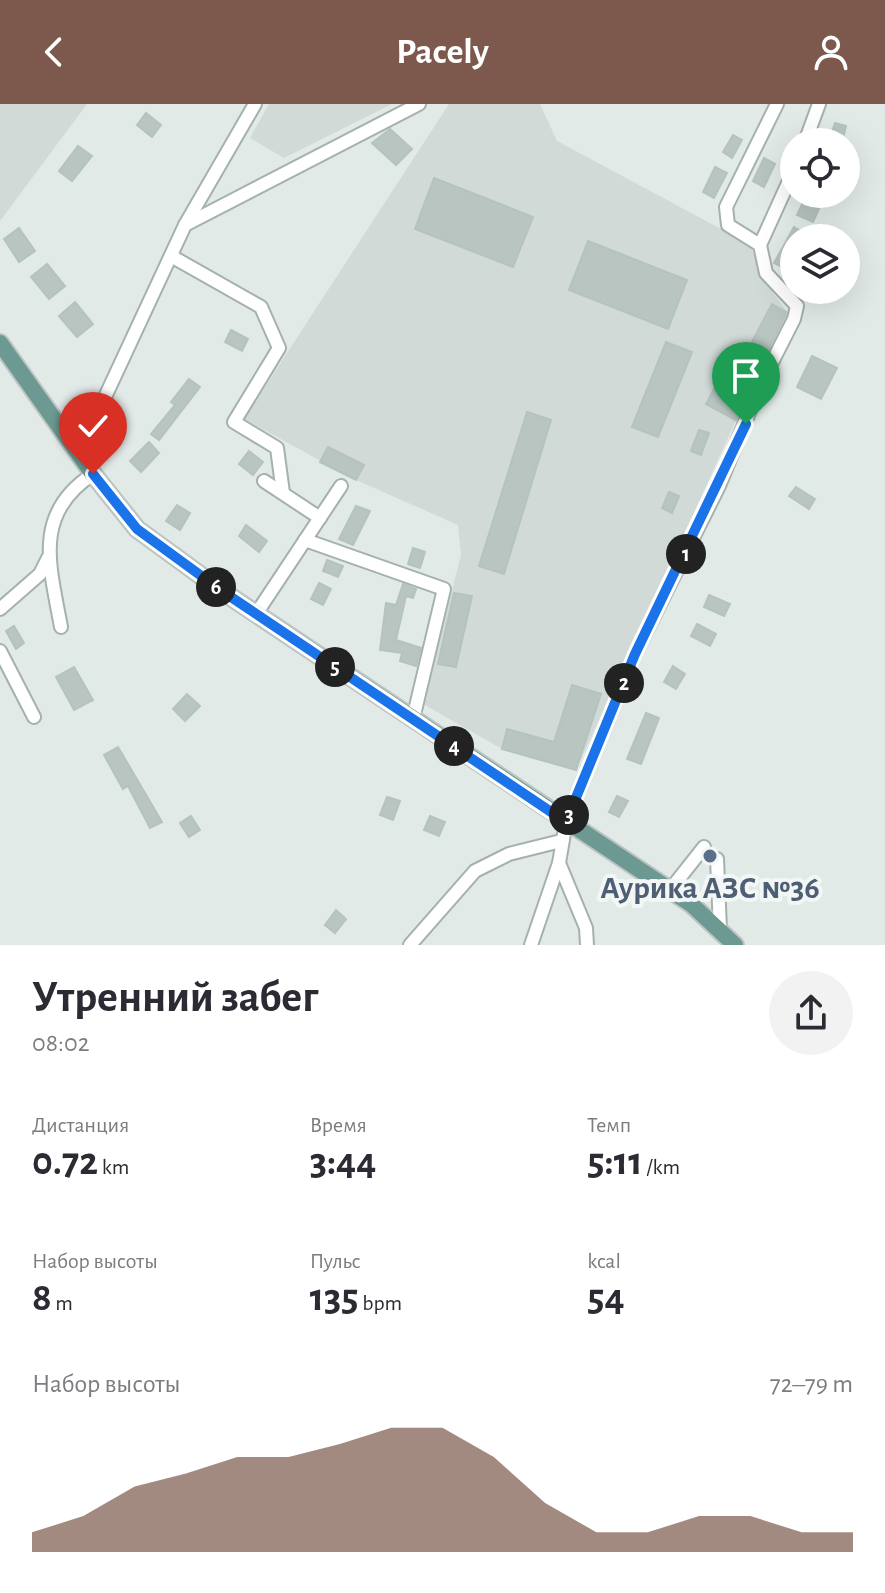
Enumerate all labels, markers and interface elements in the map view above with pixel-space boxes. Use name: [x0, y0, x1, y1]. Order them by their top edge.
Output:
icon: back: [32, 30, 76, 74]
icon: person: [809, 30, 853, 74]
text: Pacely: [396, 34, 489, 70]
map controls: [780, 128, 860, 304]
button: locate: [780, 128, 860, 208]
button: layers: [780, 224, 860, 304]
pin: [712, 342, 780, 424]
icon: arrive: [724, 354, 768, 398]
pin: [59, 392, 127, 474]
icon: check: [71, 404, 115, 448]
pin: 1: [666, 534, 706, 574]
text: 1: [682, 543, 690, 565]
pin: 6: [196, 567, 236, 607]
text: 6: [211, 576, 221, 598]
pin: 5: [315, 647, 355, 687]
text: 5: [330, 656, 340, 678]
pin: 2: [604, 663, 644, 703]
text: 2: [619, 672, 629, 694]
pin: 4: [434, 726, 474, 766]
text: 4: [448, 735, 460, 757]
pin: 3: [549, 795, 589, 835]
text: 3: [564, 804, 574, 826]
marker: Аурика АЗС №36: [701, 847, 719, 865]
place label: Аурика АЗС №36: [600, 872, 820, 904]
button: share: [769, 971, 853, 1055]
text: Утренний забег: [32, 976, 318, 1020]
text: 08:02: [32, 1030, 90, 1056]
text: Дистанция: [32, 1114, 129, 1136]
text: Время: [310, 1114, 367, 1136]
text: Темп: [587, 1114, 631, 1136]
text: 0.72: [32, 1142, 98, 1182]
text: 3:44: [310, 1142, 376, 1182]
text: 5:11: [587, 1142, 643, 1182]
text: km: [98, 1156, 129, 1178]
text: /km: [643, 1156, 680, 1178]
text: Набор высоты: [32, 1250, 158, 1272]
text: Пульс: [310, 1250, 361, 1272]
text: kcal: [587, 1250, 621, 1272]
text: 8: [32, 1278, 52, 1318]
text: 135: [310, 1278, 359, 1318]
text: 54: [587, 1278, 625, 1318]
text: m: [52, 1292, 73, 1314]
text: bpm: [359, 1292, 402, 1314]
text: Набор высоты: [32, 1371, 181, 1397]
text: 72–79 m: [770, 1371, 853, 1397]

